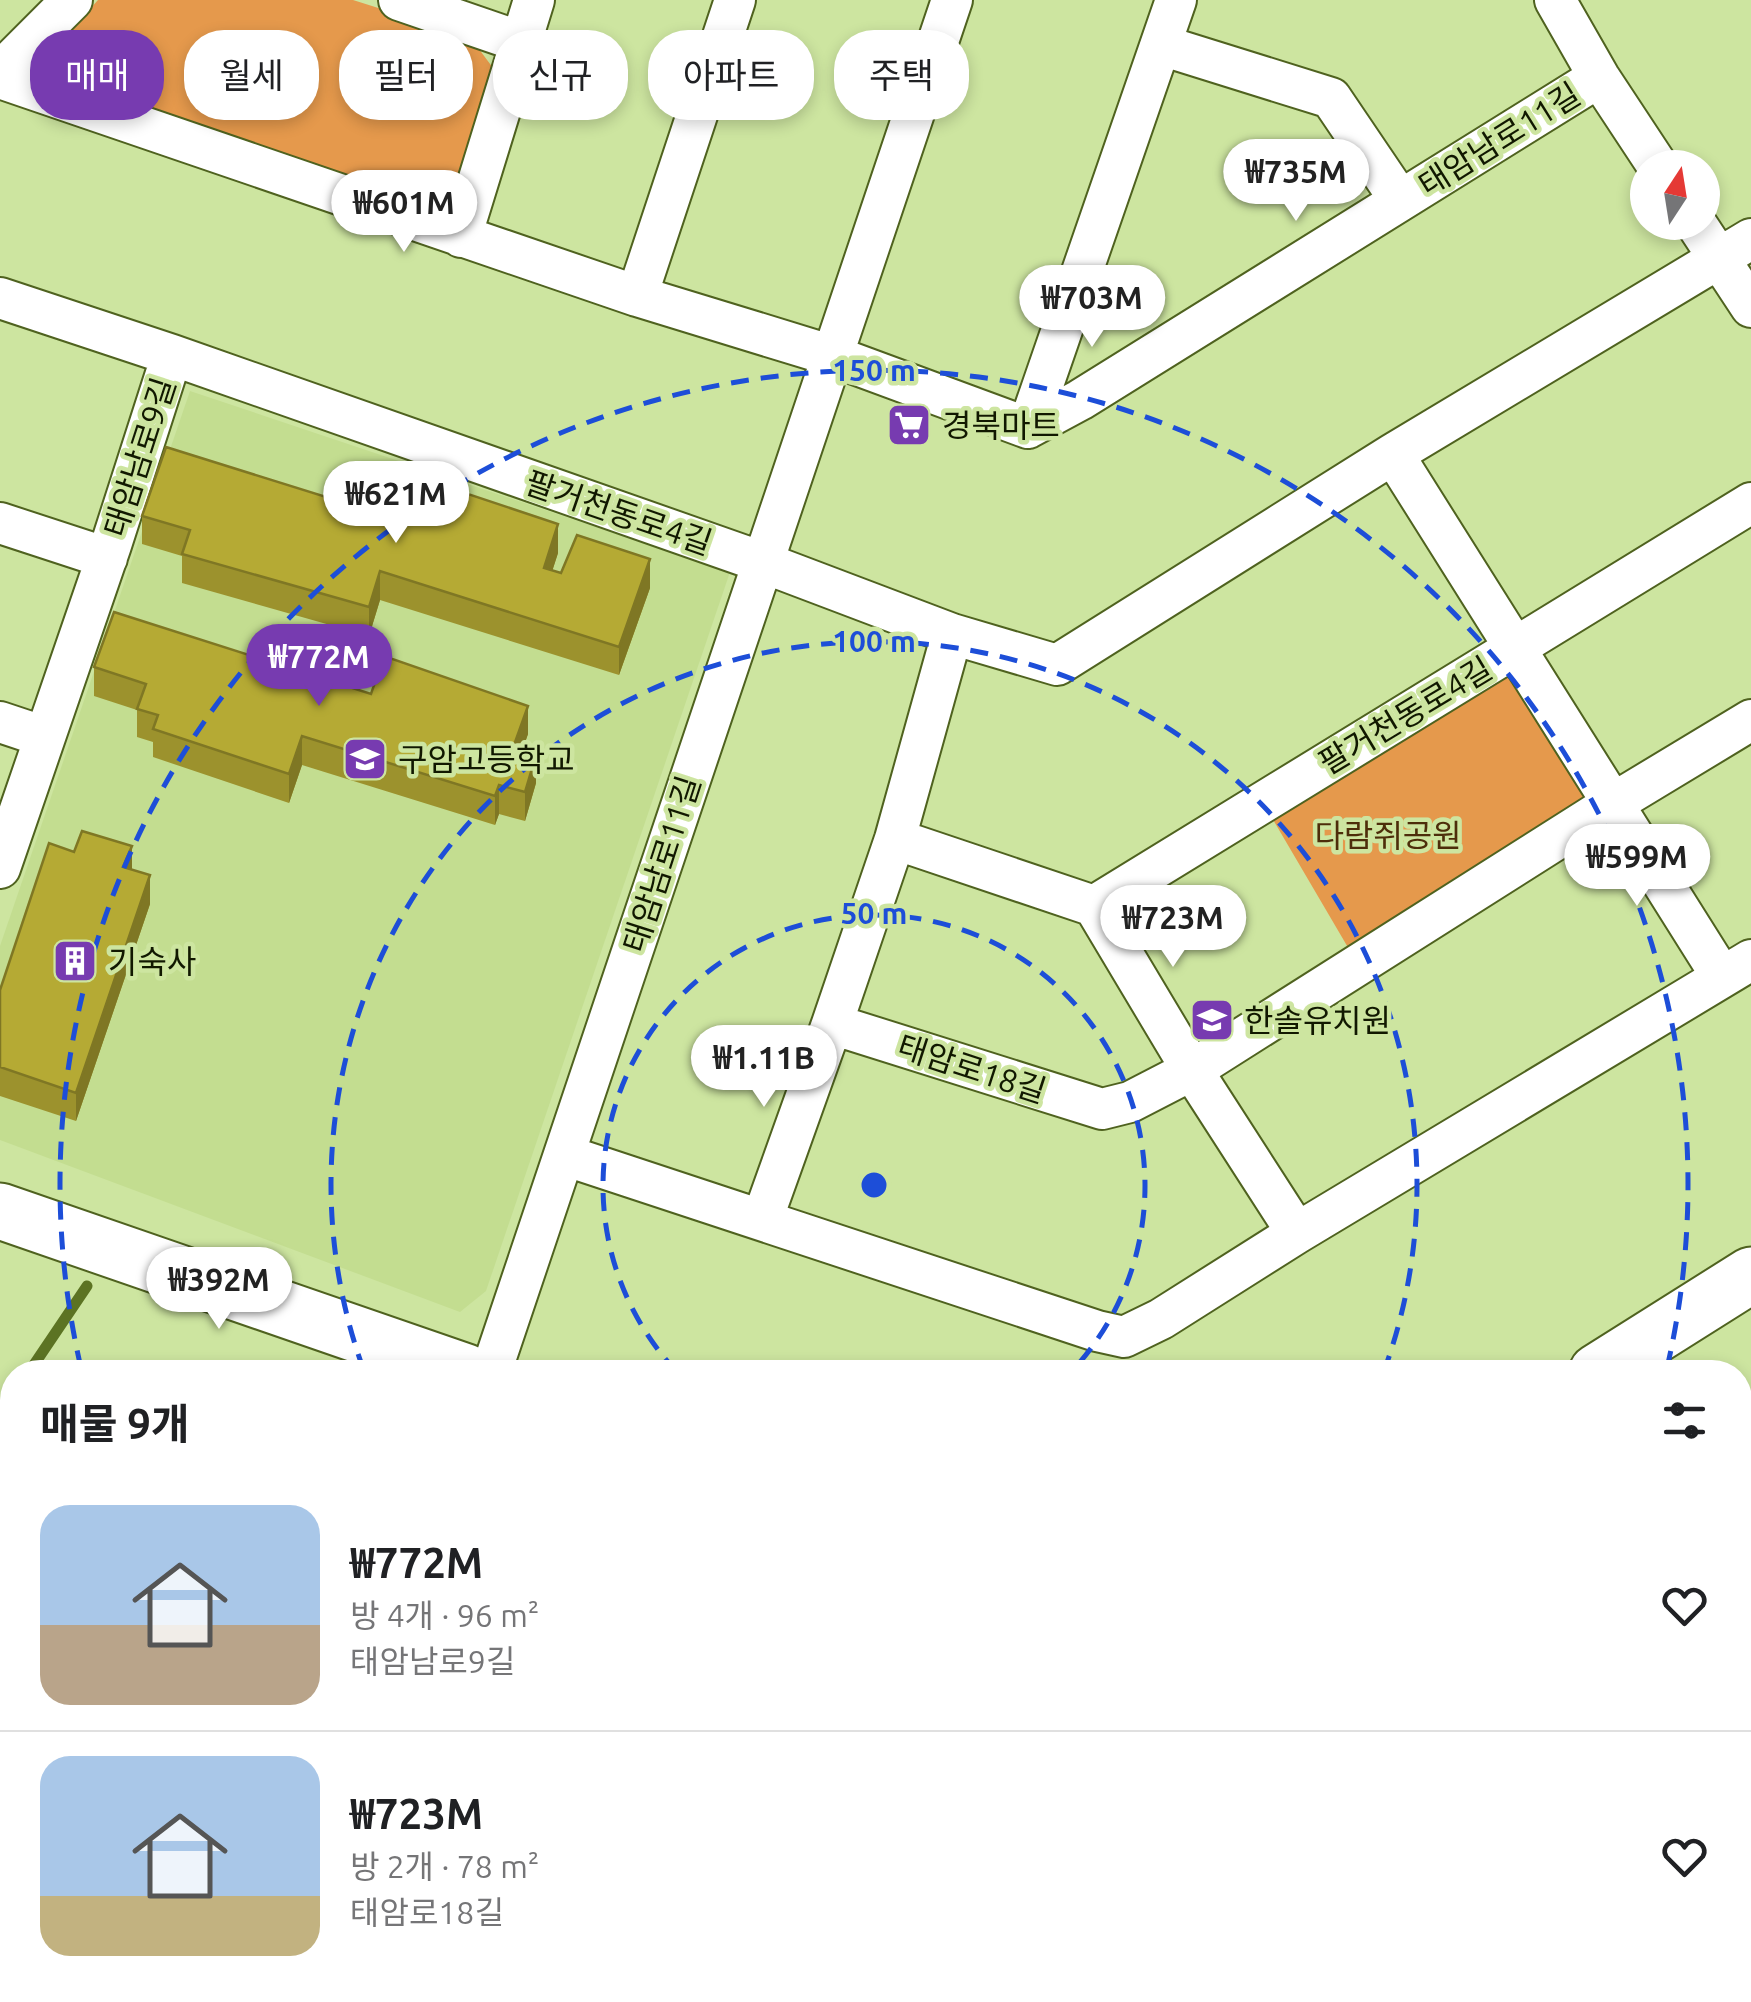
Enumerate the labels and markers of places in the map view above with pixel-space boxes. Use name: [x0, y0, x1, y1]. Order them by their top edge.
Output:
pin: ₩735M: [1226, 139, 1366, 224]
pin: ₩601M: [334, 170, 474, 255]
pin: ₩703M: [1022, 265, 1162, 350]
supermarket icon: 경북마트: [886, 402, 932, 448]
place label: 경북마트: [942, 407, 1060, 443]
pin: ₩621M: [326, 461, 466, 546]
pin: ₩772M: [249, 624, 389, 709]
school or university icon: 구암고등학교: [342, 736, 388, 782]
place label: 구암고등학교: [398, 741, 575, 777]
pin: ₩599M: [1567, 824, 1707, 909]
pin: ₩723M: [1103, 885, 1243, 970]
building icon: 기숙사: [52, 938, 98, 984]
place label: 기숙사: [108, 943, 196, 979]
school or university icon: 한솔유치원: [1189, 997, 1235, 1043]
place label: 한솔유치원: [1244, 1002, 1391, 1038]
pin: ₩1.11B: [683, 1025, 845, 1110]
centre of rings: [856, 1167, 892, 1203]
pin: ₩392M: [149, 1247, 289, 1332]

